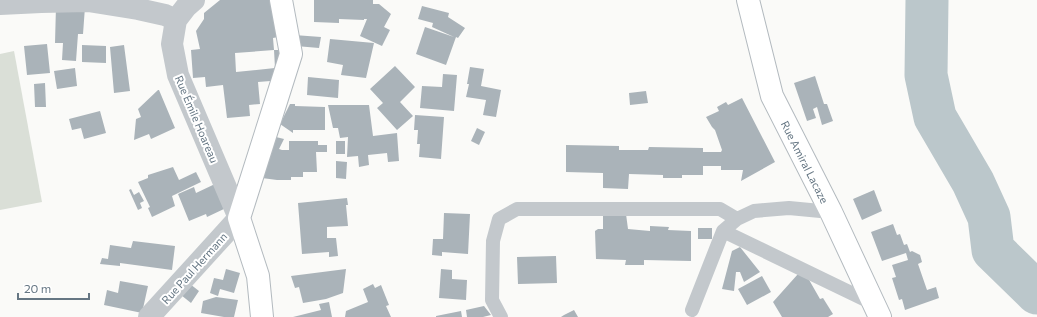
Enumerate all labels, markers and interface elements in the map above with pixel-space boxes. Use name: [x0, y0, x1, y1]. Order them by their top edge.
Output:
street label: Rue Émile Hoareau: [173, 73, 222, 165]
street label: Rue Amiral Lacaze: [779, 119, 831, 206]
street label: Rue Paul Hermann: [159, 230, 229, 306]
scale bar: [18, 275, 89, 301]
text: 20 m: [24, 281, 51, 295]

